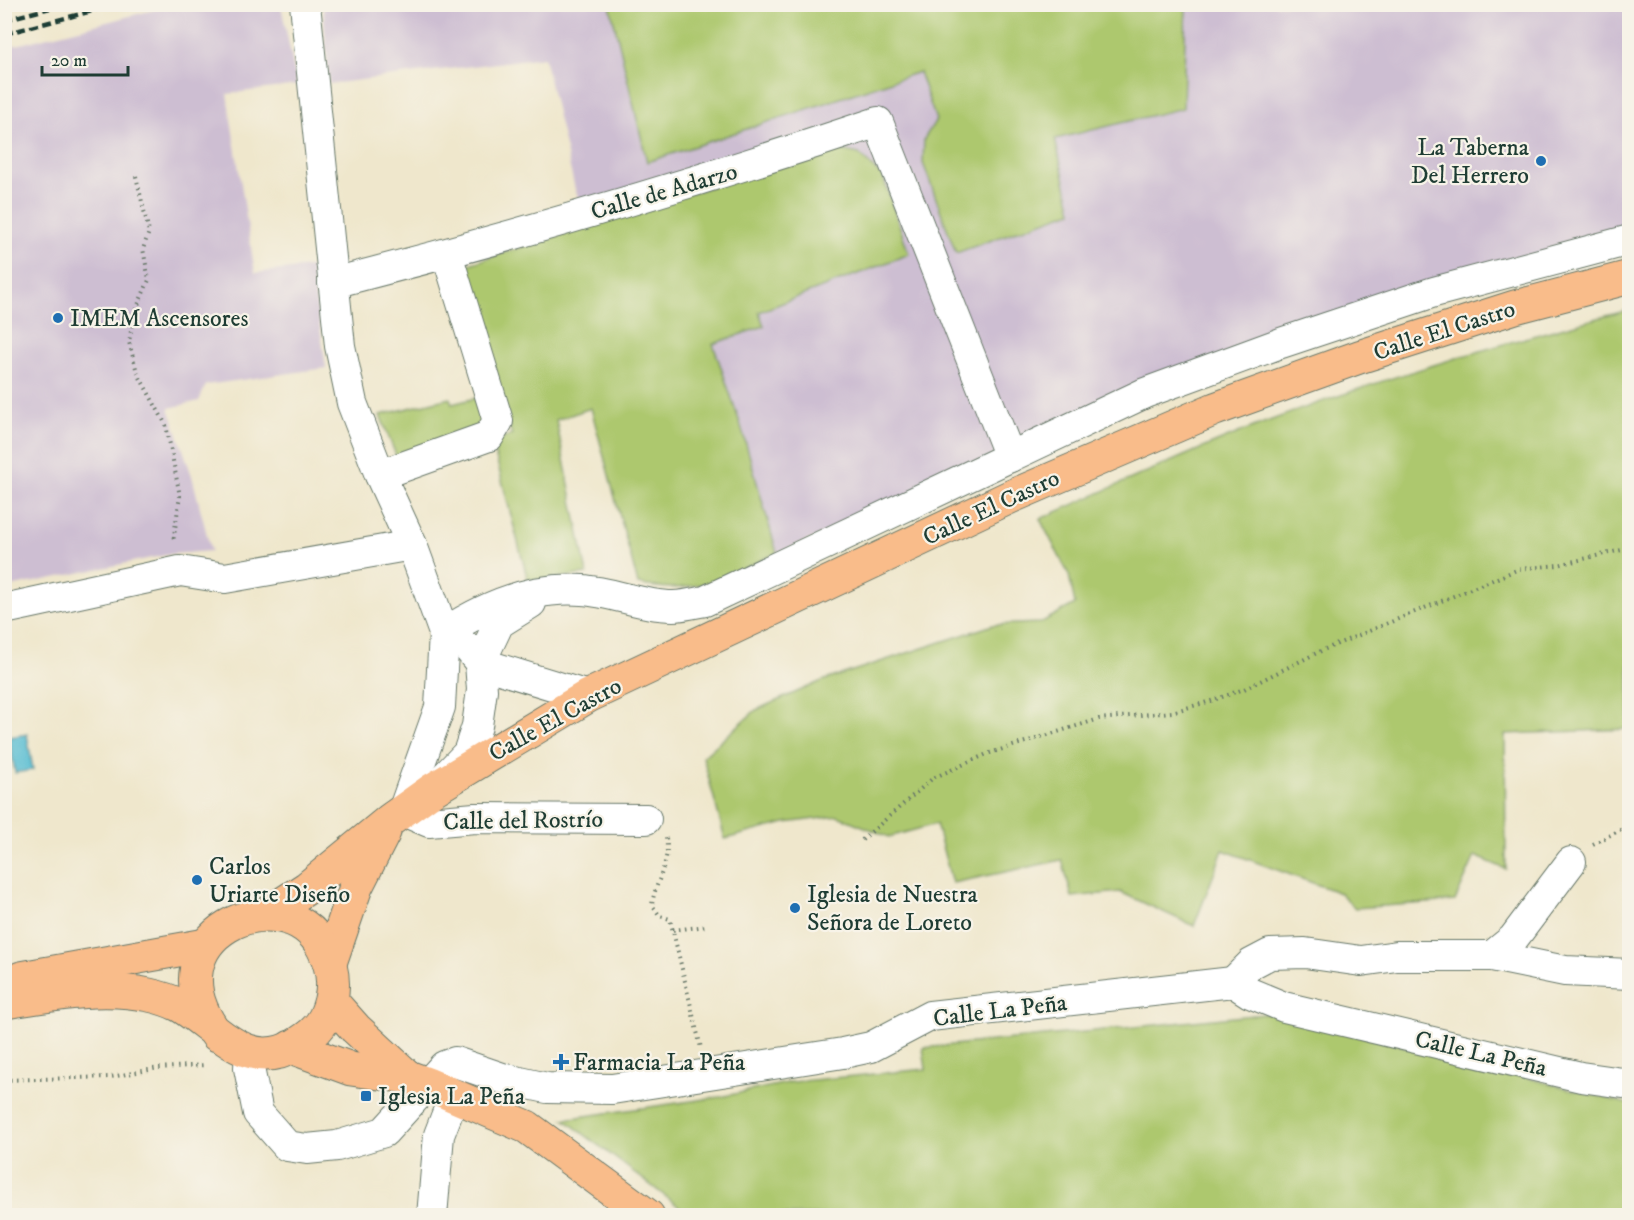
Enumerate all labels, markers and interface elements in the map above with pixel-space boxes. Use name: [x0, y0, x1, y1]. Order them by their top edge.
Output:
scale bar: [42, 39, 128, 77]
text: 20 m: [51, 50, 87, 72]
place label: La Taberna Del Herrero: [1411, 133, 1530, 191]
marker: La Taberna Del Herrero: [1534, 154, 1548, 168]
street label: Calle de Adarzo: [588, 157, 741, 227]
street label: Calle El Castro: [1370, 294, 1519, 368]
place label: IMEM Ascensores: [70, 304, 249, 334]
marker: IMEM Ascensores: [51, 311, 65, 325]
street label: Calle El Castro: [918, 463, 1065, 553]
street label: Calle El Castro: [484, 671, 627, 769]
street label: Calle del Rostrío: [443, 805, 603, 837]
place label: Carlos Uriarte Diseño: [209, 852, 350, 910]
marker: Carlos Uriarte Diseño: [190, 873, 204, 887]
place label: Iglesia de Nuestra Señora de Loreto: [807, 880, 979, 938]
marker: Iglesia de Nuestra Señora de Loreto: [788, 901, 802, 915]
street label: Calle La Peña: [932, 988, 1069, 1034]
street label: Calle La Peña: [1412, 1024, 1550, 1084]
place label: Farmacia La Peña: [573, 1048, 746, 1078]
marker: Farmacia La Peña: [554, 1055, 568, 1069]
place label: Iglesia La Peña: [378, 1082, 526, 1112]
marker: Iglesia La Peña: [359, 1089, 373, 1103]

